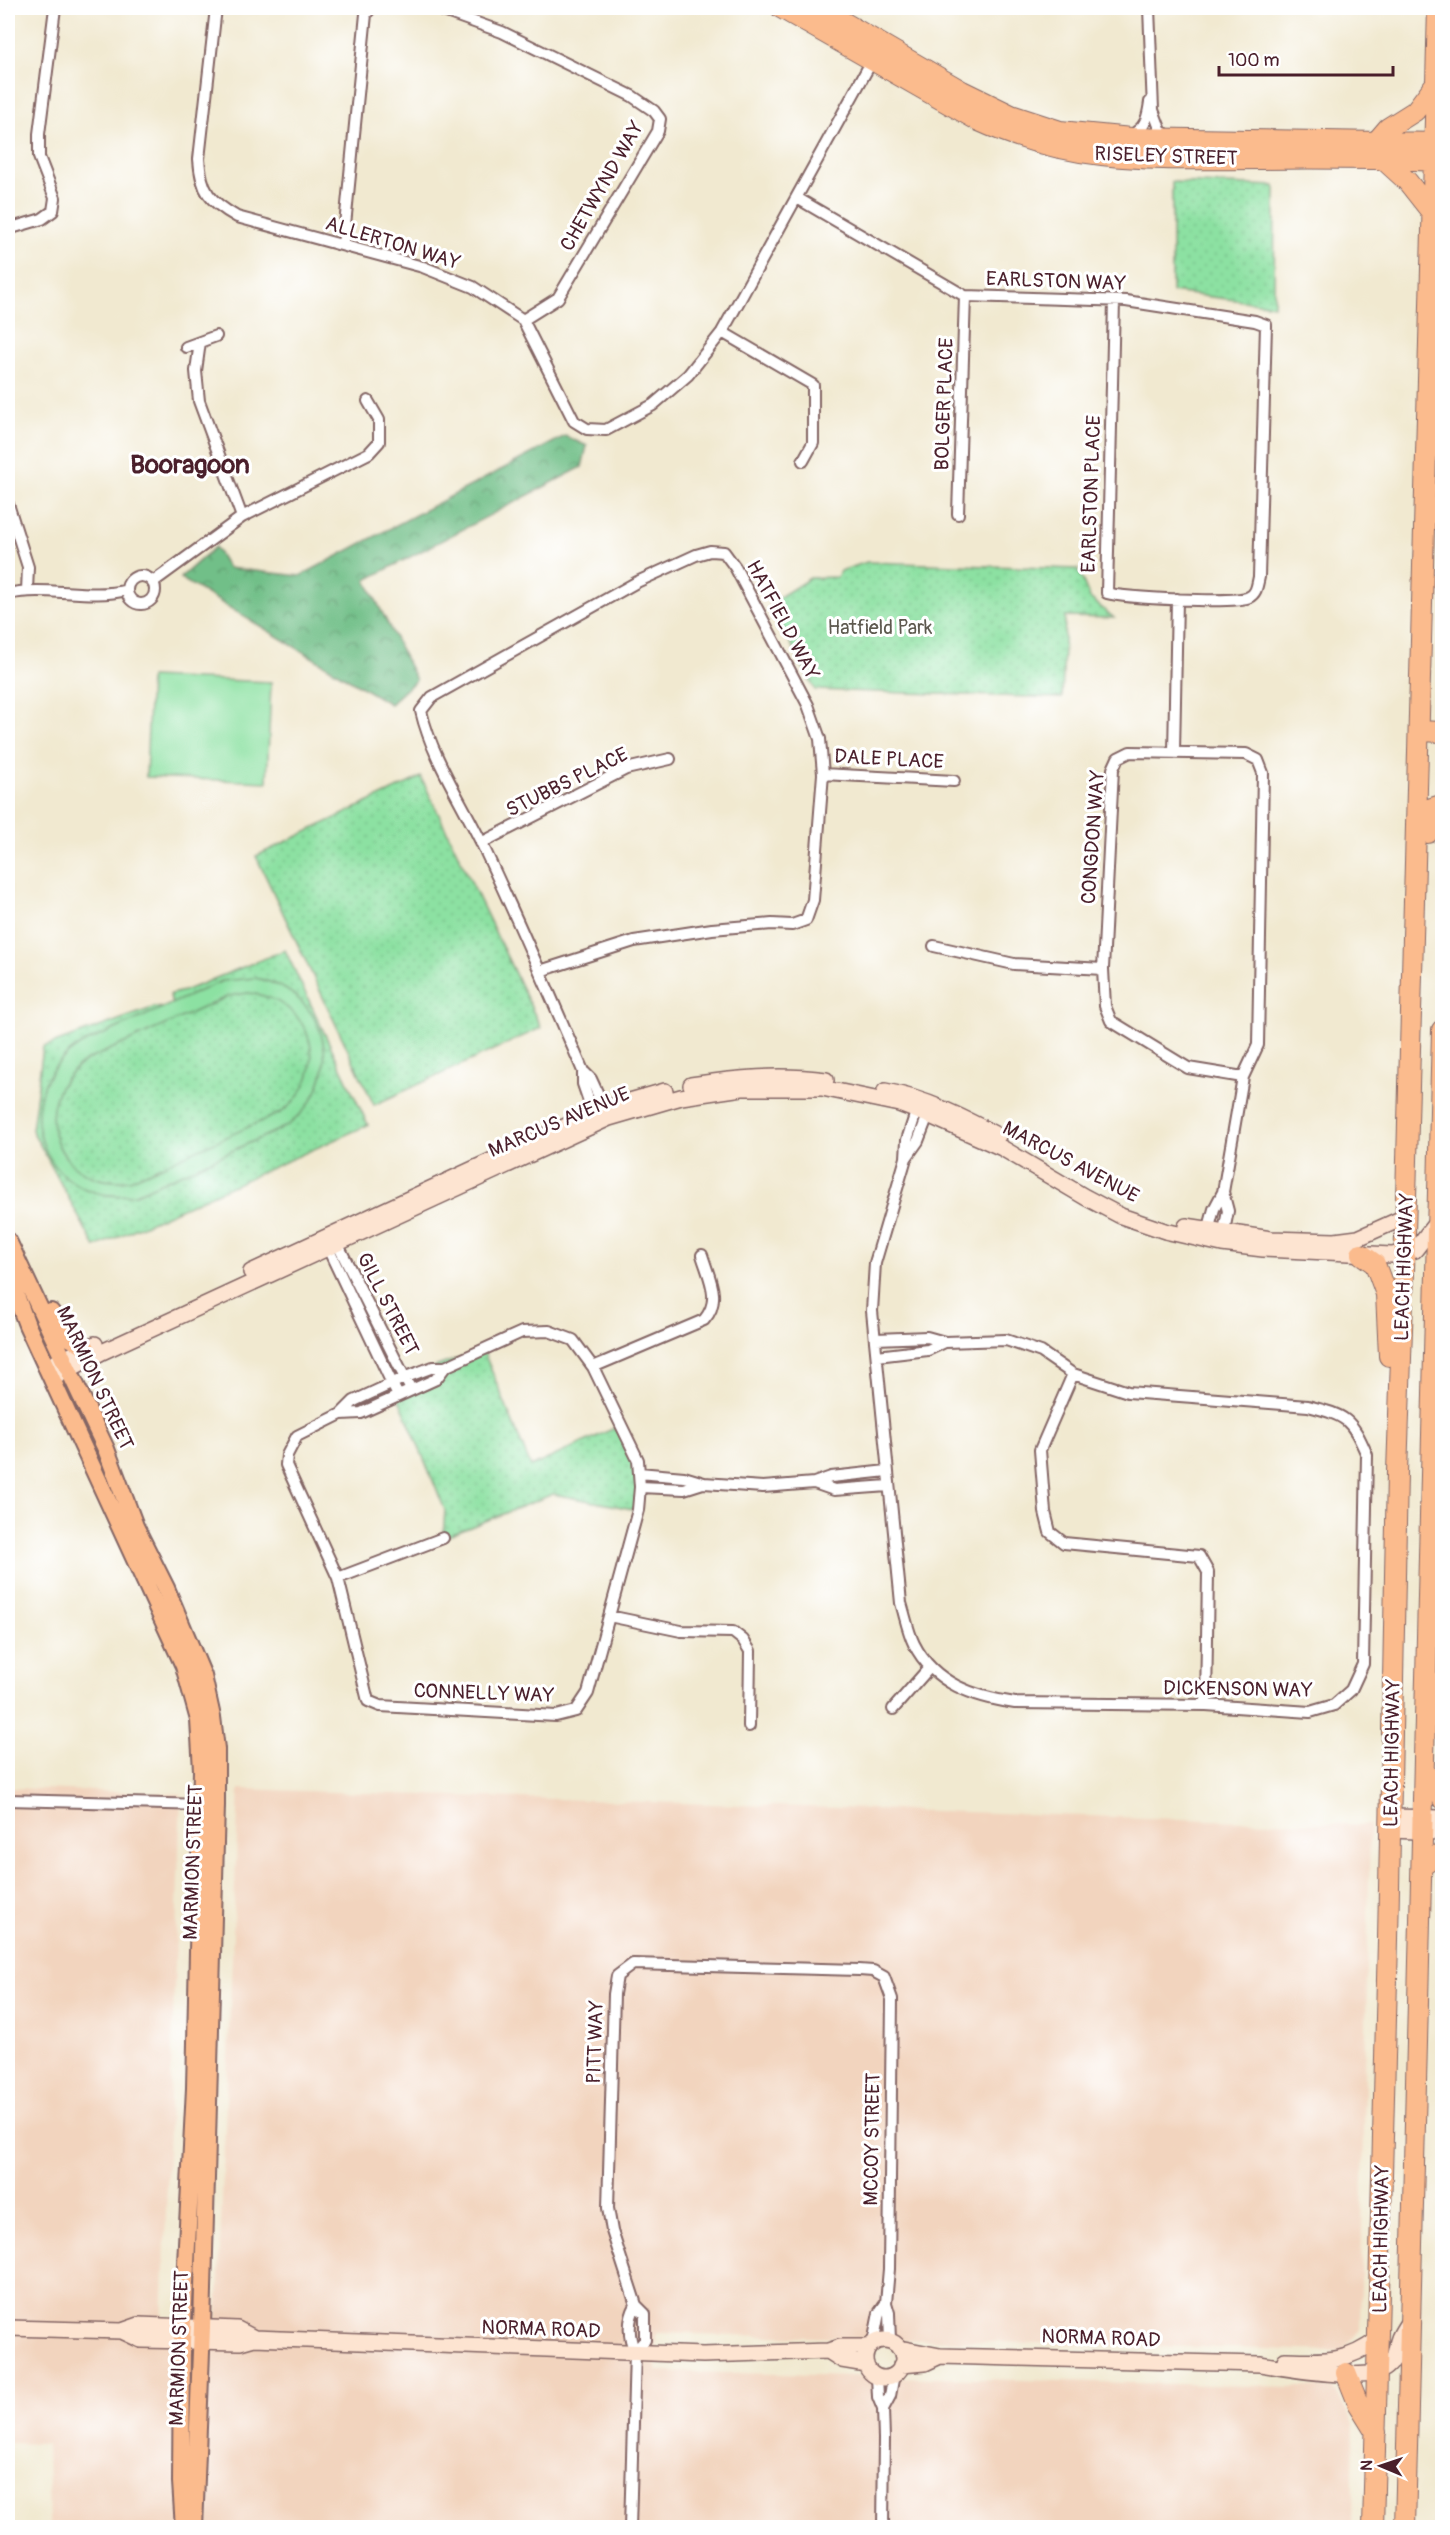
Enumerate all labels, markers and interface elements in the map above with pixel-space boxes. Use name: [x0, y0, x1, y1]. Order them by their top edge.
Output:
scale bar: [1219, 39, 1393, 77]
text: 100 m: [1228, 49, 1280, 72]
street label: CHETWYND WAY: [555, 116, 650, 256]
street label: RISELEY STREET: [1094, 141, 1238, 171]
street label: ALLERTON WAY: [323, 211, 464, 275]
street label: EARLSTON WAY: [986, 266, 1127, 296]
street label: BOLGER PLACE: [929, 337, 959, 471]
street label: EARLSTON PLACE: [1076, 415, 1106, 573]
district label: Booragoon: [130, 449, 250, 481]
street label: HATFIELD WAY: [741, 556, 825, 684]
park label: Hatfield Park: [828, 615, 933, 640]
street label: STUBBS PLACE: [502, 742, 632, 822]
street label: DALE PLACE: [834, 744, 944, 774]
street label: CONGDON WAY: [1076, 769, 1110, 905]
street label: MARCUS AVENUE: [485, 1081, 633, 1163]
street label: MARCUS AVENUE: [999, 1116, 1143, 1208]
street label: LEACH HIGHWAY: [1389, 1192, 1419, 1342]
street label: GILL STREET: [351, 1248, 425, 1360]
street label: MARMION STREET: [51, 1302, 139, 1454]
street label: DICKENSON WAY: [1163, 1675, 1313, 1703]
street label: CONNELLY WAY: [413, 1678, 555, 1708]
street label: LEACH HIGHWAY: [1378, 1678, 1406, 1827]
street label: MARMION STREET: [178, 1784, 208, 1940]
street label: PITT WAY: [581, 1999, 609, 2084]
street label: MCCOY STREET: [858, 2072, 886, 2206]
street label: LEACH HIGHWAY: [1367, 2164, 1395, 2313]
street label: MARMION STREET: [164, 2270, 194, 2426]
street label: NORMA ROAD: [481, 2314, 601, 2344]
street label: NORMA ROAD: [1041, 2323, 1161, 2353]
north arrow: [1351, 2436, 1411, 2496]
text: N: [1357, 2460, 1377, 2471]

